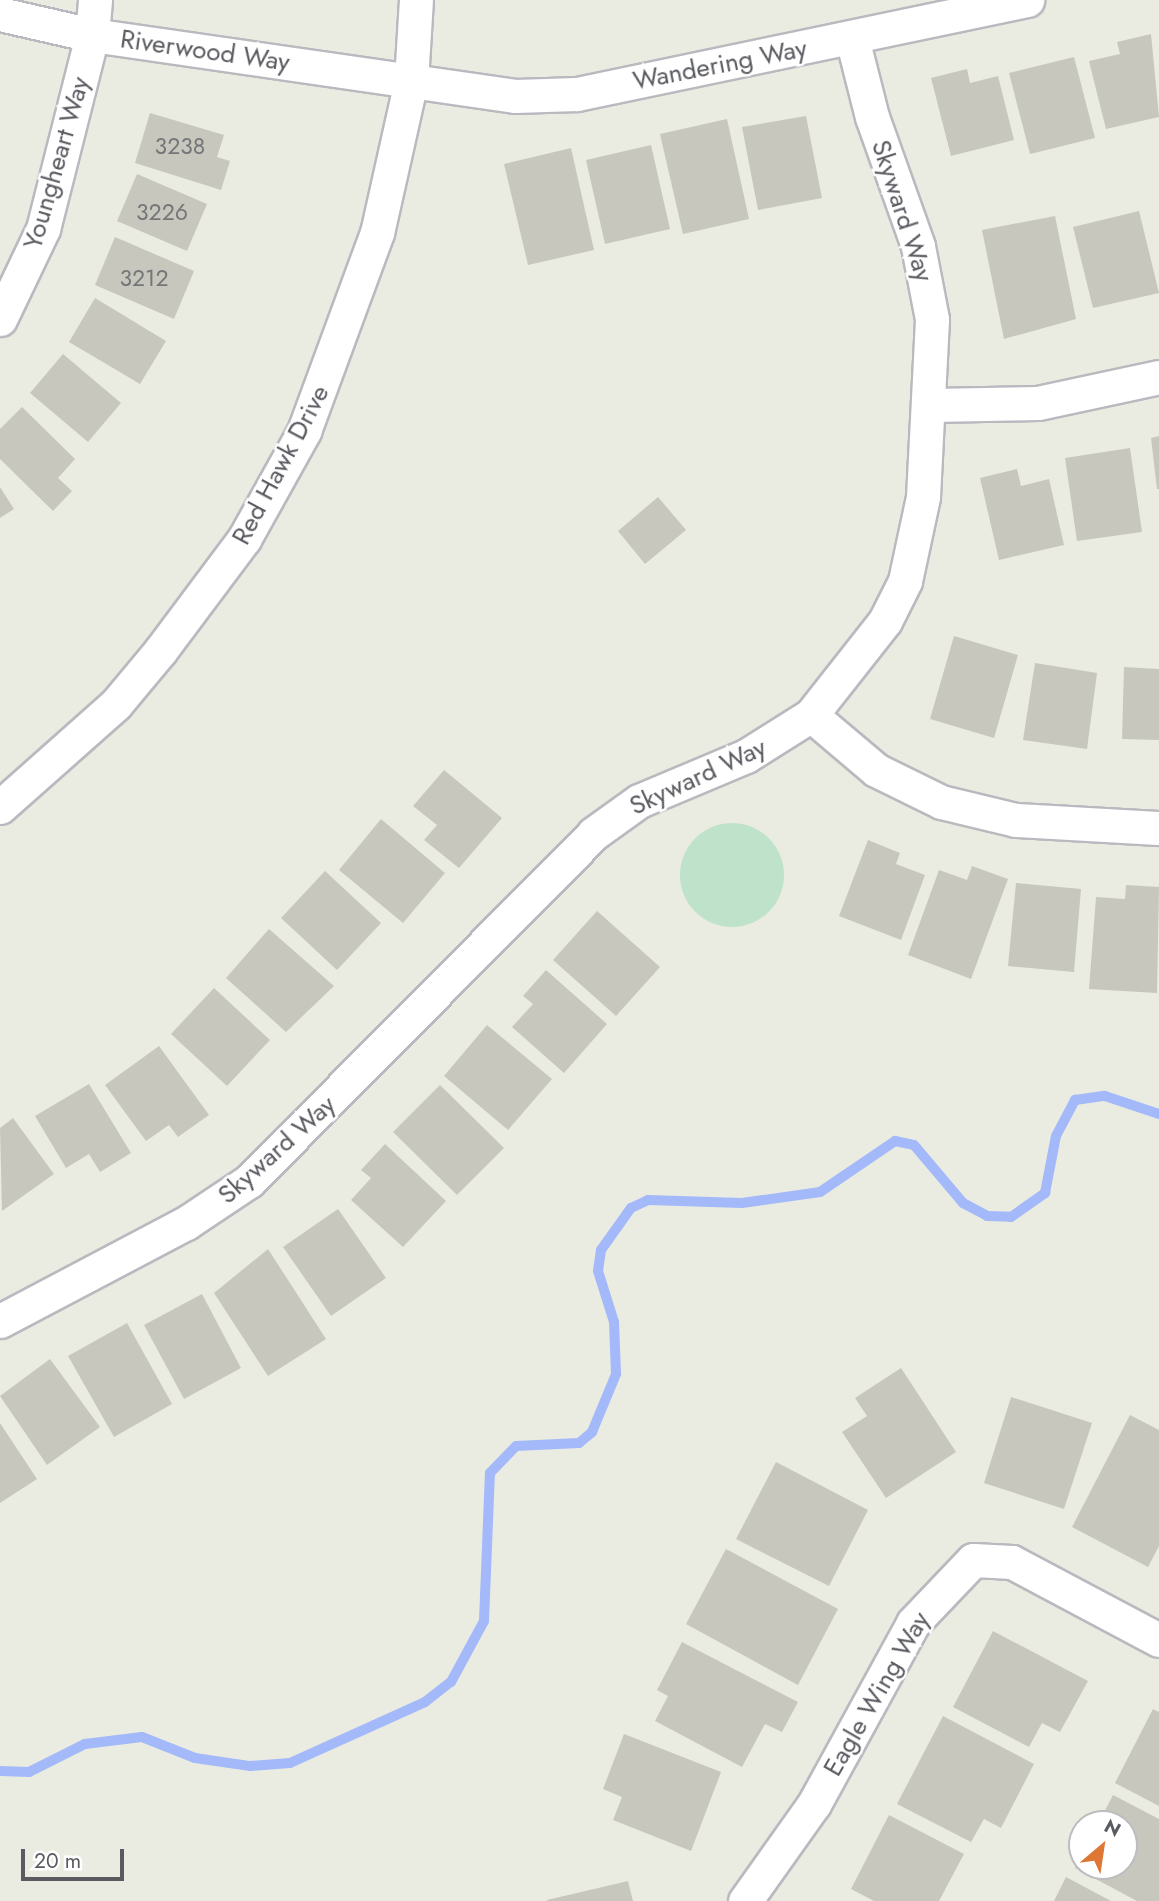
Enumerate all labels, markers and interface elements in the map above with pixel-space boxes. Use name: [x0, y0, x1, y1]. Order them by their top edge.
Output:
street label: Riverwood Way: [118, 24, 292, 78]
street label: Wandering Way: [630, 33, 810, 97]
street label: Youngheart Way: [18, 73, 96, 253]
house number: 3238: [155, 132, 205, 160]
street label: Skyward Way: [864, 136, 940, 286]
house number: 3226: [136, 198, 188, 226]
house number: 3212: [119, 264, 169, 292]
street label: Red Hawk Drive: [226, 380, 336, 550]
street label: Skyward Way: [625, 732, 771, 822]
street label: Skyward Way: [212, 1089, 342, 1211]
street label: Eagle Wing Way: [817, 1606, 937, 1782]
north arrow: [1068, 1810, 1138, 1880]
text: N: [1099, 1812, 1126, 1843]
scale bar: [24, 1834, 128, 1878]
text: 20 m: [34, 1846, 81, 1876]

